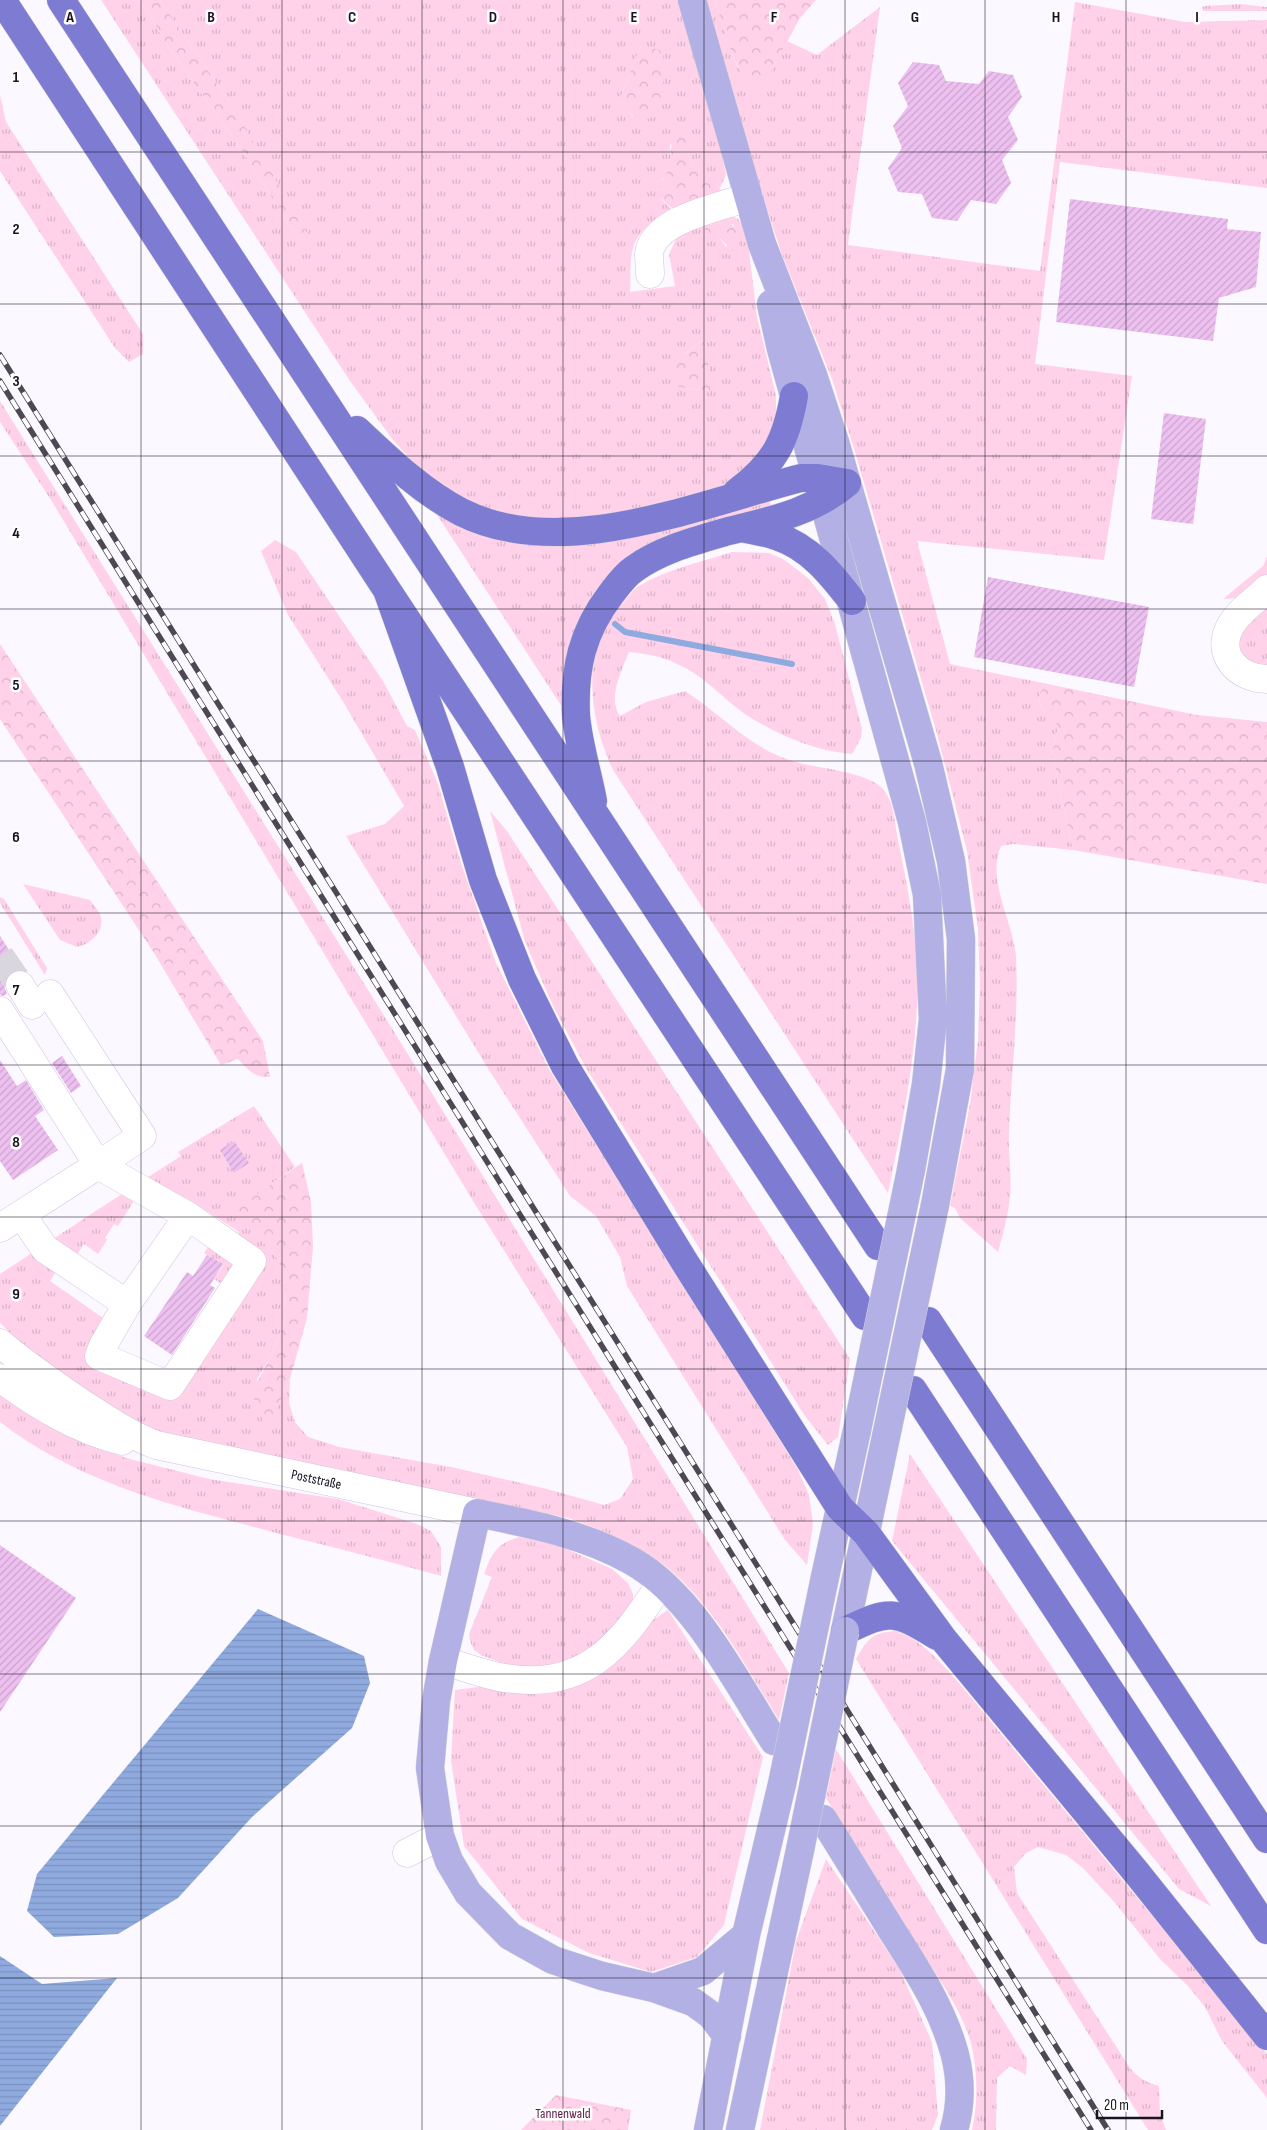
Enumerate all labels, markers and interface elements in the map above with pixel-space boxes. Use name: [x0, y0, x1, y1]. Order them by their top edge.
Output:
text: A: [65, 8, 74, 27]
text: B: [207, 8, 215, 27]
text: C: [348, 8, 356, 27]
text: D: [489, 8, 497, 27]
text: E: [631, 8, 638, 27]
text: F: [771, 8, 778, 27]
text: G: [911, 8, 919, 27]
text: H: [1052, 8, 1060, 27]
text: I: [1195, 8, 1199, 27]
text: 1: [13, 68, 20, 87]
text: 2: [12, 220, 20, 239]
text: 3: [12, 372, 20, 391]
text: 4: [12, 524, 20, 543]
text: 5: [12, 676, 20, 695]
text: 6: [12, 828, 20, 847]
text: 7: [13, 981, 20, 1000]
text: 8: [12, 1133, 20, 1152]
text: 9: [12, 1285, 20, 1304]
street label: Poststraße: [290, 1466, 343, 1493]
scale bar: [1097, 2088, 1162, 2120]
text: 20 m: [1104, 2096, 1129, 2115]
park label: Tannenwald: [535, 2105, 591, 2122]

